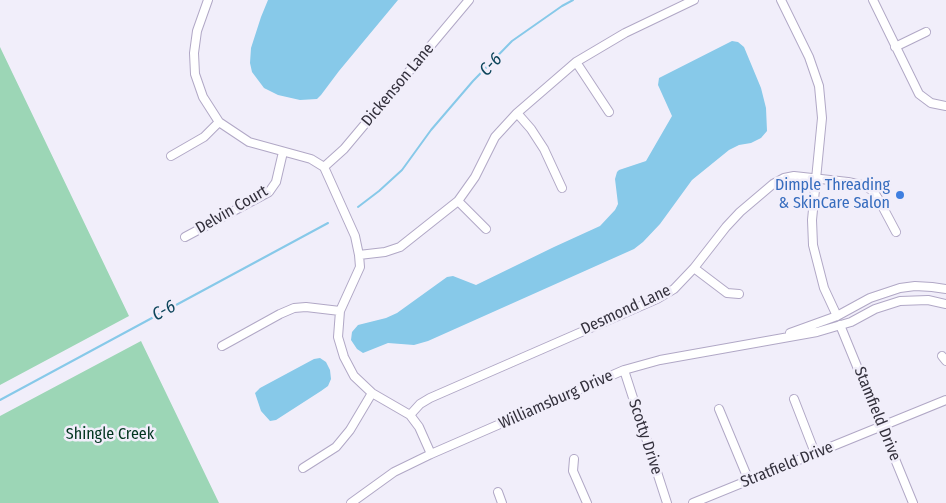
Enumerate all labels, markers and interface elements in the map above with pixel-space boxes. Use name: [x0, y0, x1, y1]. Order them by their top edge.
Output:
street label: Dickenson Lane: [358, 40, 438, 130]
water label: C-6: [475, 49, 507, 81]
place label: Dimple Threading & SkinCare Salon: [775, 176, 890, 214]
street label: Delvin Court: [193, 182, 271, 238]
marker: Dimple Threading & SkinCare Salon: [894, 189, 906, 201]
street label: Desmond Lane: [578, 281, 674, 339]
water label: C-6: [149, 296, 179, 326]
street label: Stamfield Drive: [849, 364, 905, 464]
street label: Williamsburg Drive: [496, 366, 616, 434]
street label: Scotty Drive: [624, 397, 666, 477]
park label: Shingle Creek: [66, 425, 154, 445]
street label: Stratfield Drive: [738, 438, 836, 492]

